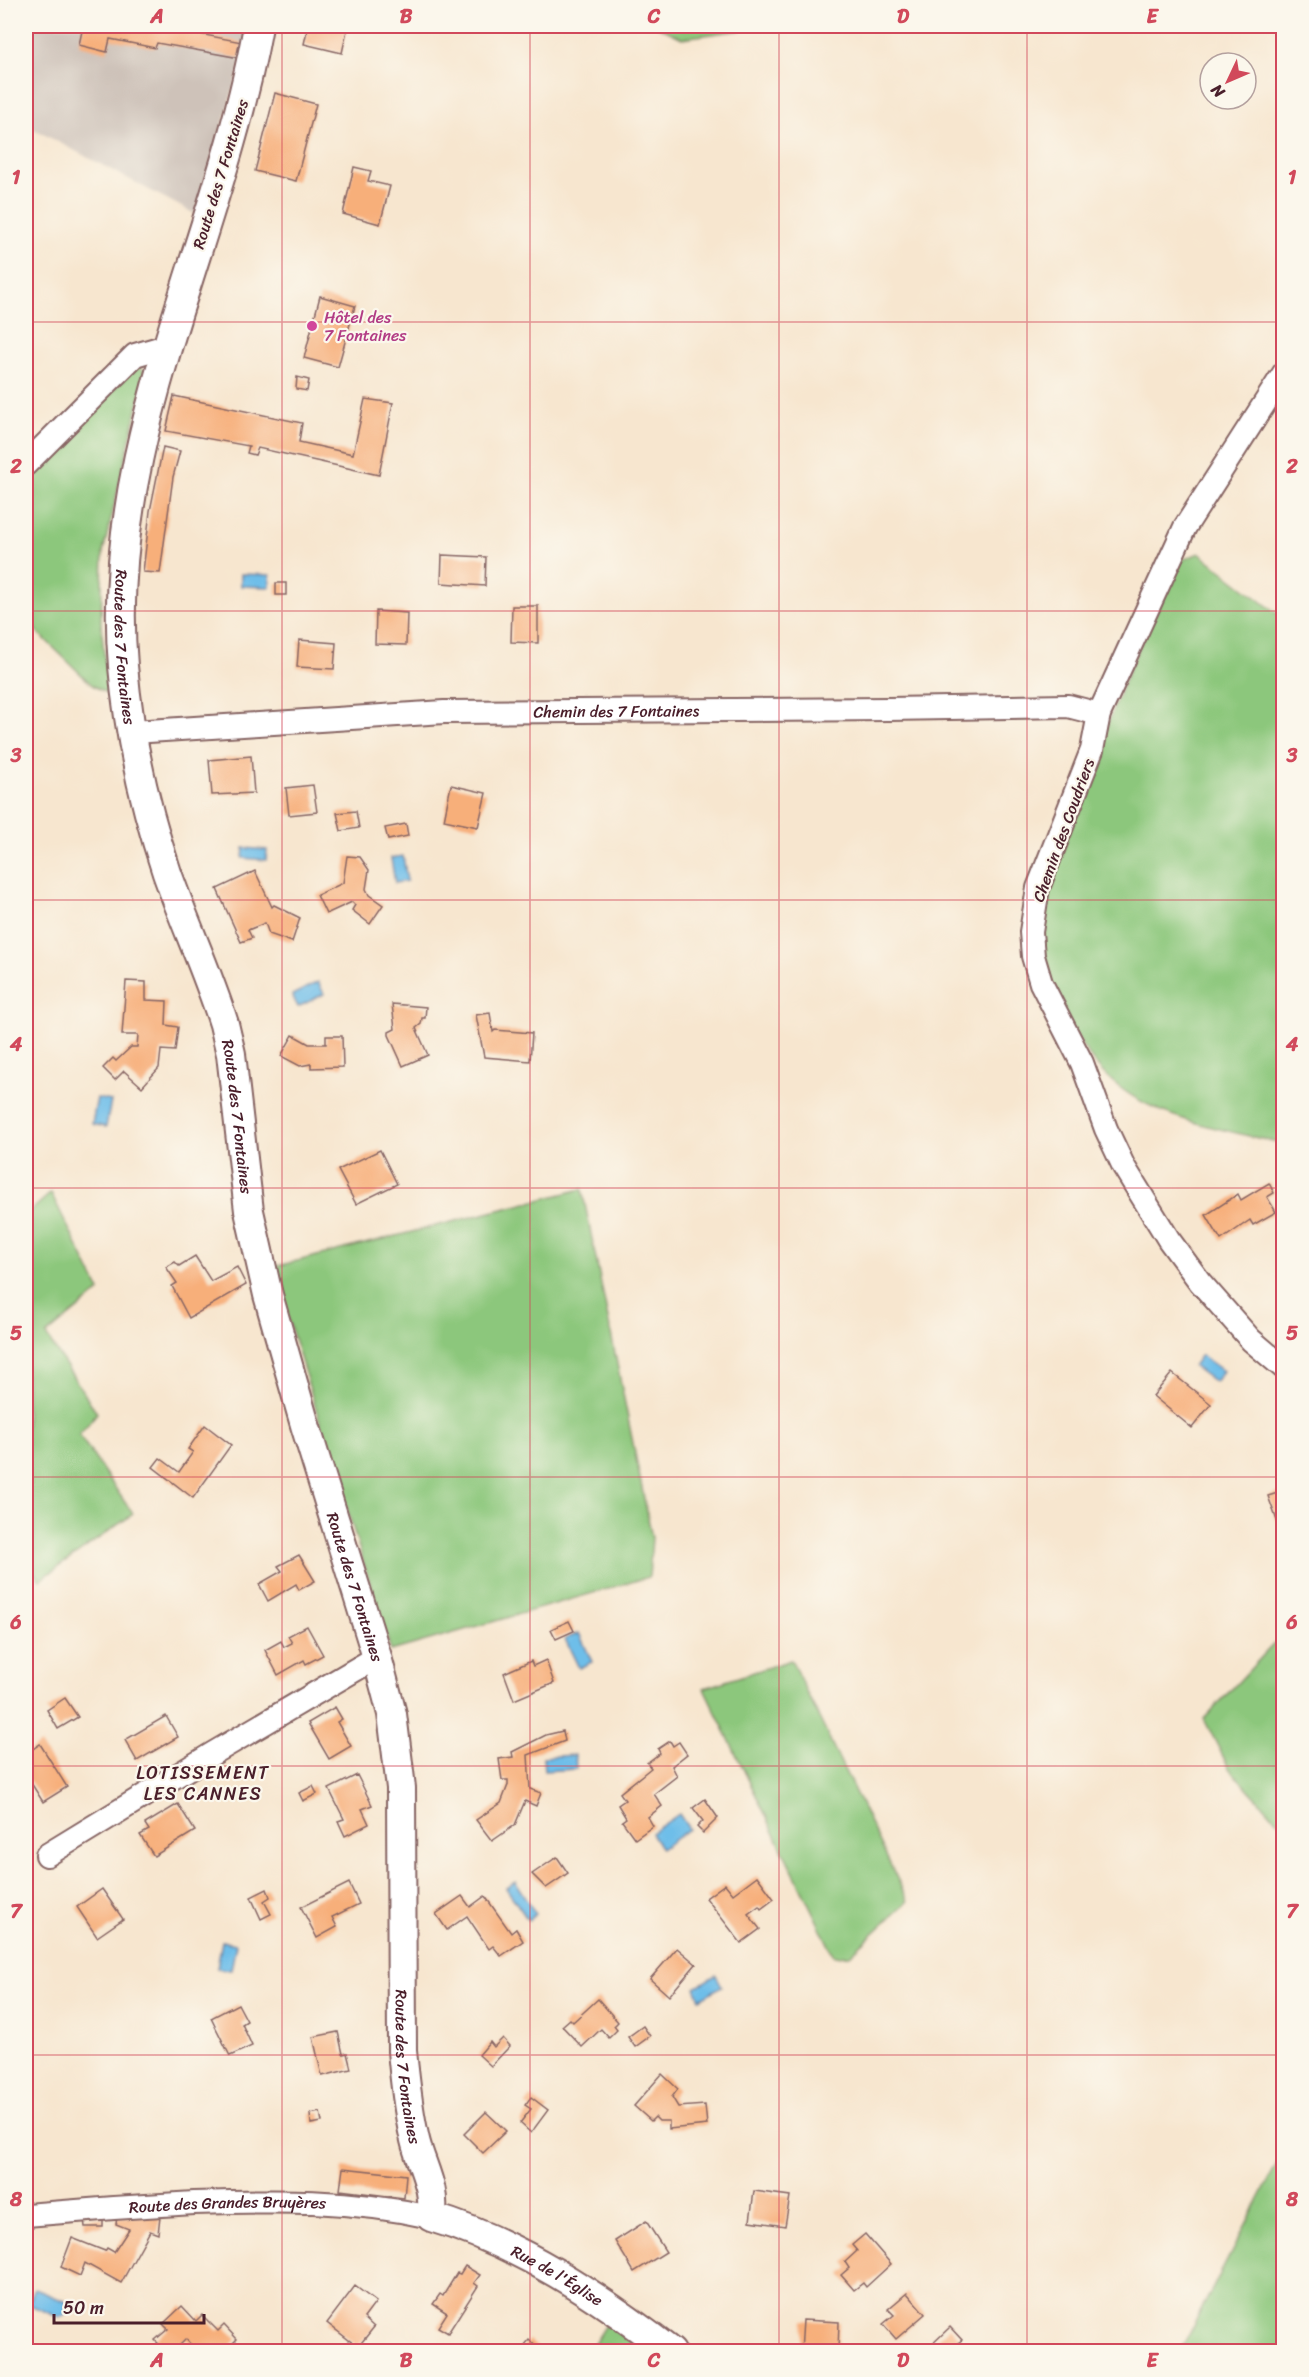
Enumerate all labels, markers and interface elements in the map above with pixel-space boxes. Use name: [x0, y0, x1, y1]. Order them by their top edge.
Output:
text: A: [149, 0, 164, 34]
text: B: [400, 0, 413, 34]
text: C: [647, 0, 661, 34]
text: D: [897, 0, 910, 34]
text: E: [1146, 0, 1159, 34]
north arrow: [1198, 51, 1258, 111]
text: N: [1203, 76, 1233, 106]
street label: Route des 7 Fontaines: [184, 95, 257, 253]
text: 1: [12, 160, 21, 195]
text: 1: [1288, 160, 1297, 195]
place label: Hôtel des 7 Fontaines: [324, 303, 407, 350]
marker: Hôtel des 7 Fontaines: [305, 319, 319, 333]
text: 2: [9, 449, 22, 484]
text: 2: [1285, 449, 1298, 484]
street label: Route des 7 Fontaines: [106, 569, 144, 727]
street label: Chemin des 7 Fontaines: [533, 696, 700, 726]
text: 3: [10, 738, 22, 773]
text: 3: [1286, 738, 1298, 773]
street label: Chemin des Coudriers: [1024, 754, 1103, 906]
text: 4: [9, 1027, 23, 1062]
text: 4: [1285, 1027, 1299, 1062]
street label: Route des 7 Fontaines: [213, 1036, 261, 1196]
text: 5: [10, 1316, 22, 1351]
text: 5: [1286, 1316, 1298, 1351]
street label: Route des 7 Fontaines: [318, 1509, 392, 1666]
text: 6: [9, 1605, 22, 1640]
text: 6: [1285, 1605, 1298, 1640]
district label: LOTISSEMENT LES CANNES: [136, 1757, 270, 1810]
text: 7: [10, 1894, 23, 1929]
text: 7: [1286, 1894, 1299, 1929]
street label: Route des 7 Fontaines: [387, 1989, 430, 2148]
text: 8: [9, 2182, 23, 2217]
text: 8: [1285, 2182, 1299, 2217]
street label: Route des Grandes Bruyères: [128, 2187, 328, 2222]
street label: Rue de l'Église: [506, 2237, 609, 2314]
scale bar: [54, 2287, 204, 2325]
text: 50 m: [63, 2292, 104, 2324]
text: A: [149, 2343, 164, 2377]
text: B: [400, 2343, 413, 2377]
text: C: [647, 2343, 661, 2377]
text: D: [897, 2343, 910, 2377]
text: E: [1146, 2343, 1159, 2377]

